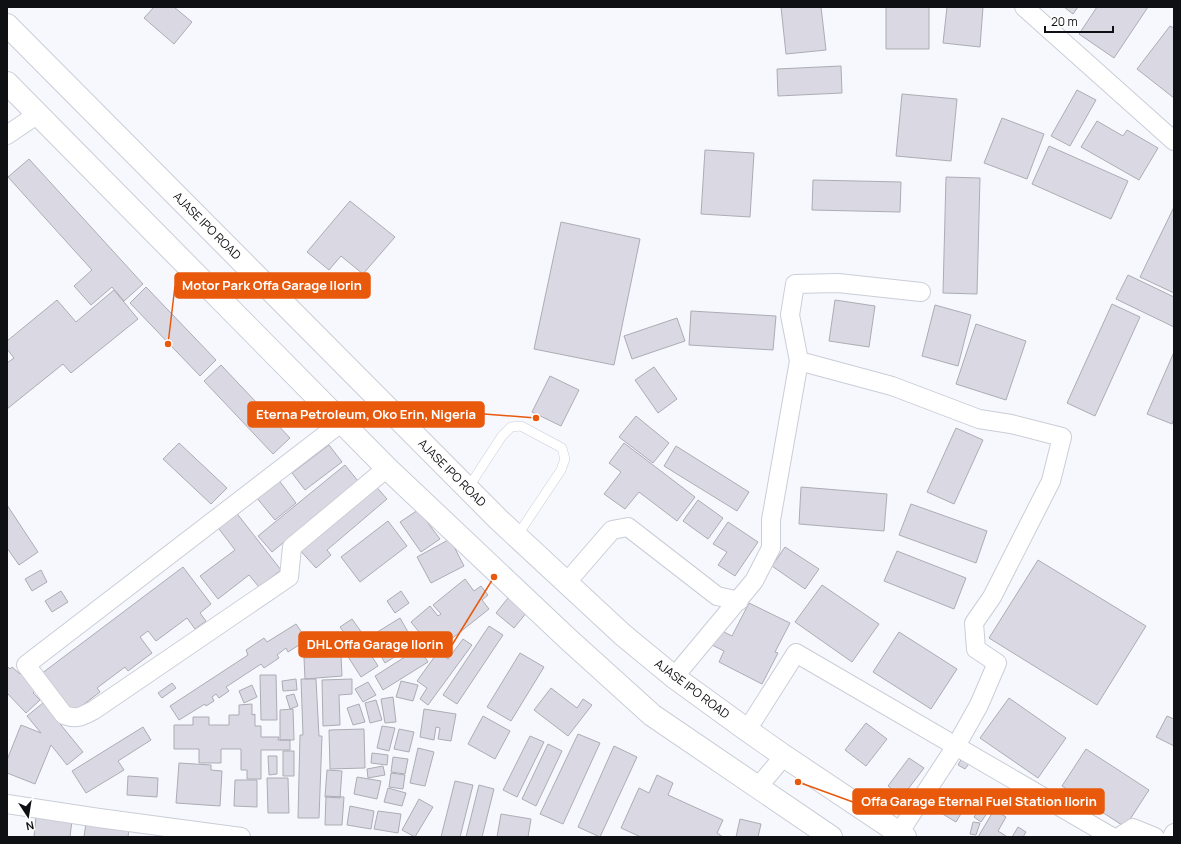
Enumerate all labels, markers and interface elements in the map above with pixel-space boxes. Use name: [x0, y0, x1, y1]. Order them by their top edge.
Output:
scale bar: [1045, 8, 1113, 34]
text: 20 m: [1051, 13, 1078, 30]
street label: AJASE IPO ROAD: [170, 188, 245, 263]
callout: Motor Park Offa Garage Ilorin: [175, 273, 370, 298]
text: Motor Park Offa Garage Ilorin: [182, 276, 362, 294]
callout: Eterna Petroleum, Oko Erin, Nigeria: [248, 402, 484, 427]
text: Eterna Petroleum, Oko Erin, Nigeria: [256, 405, 476, 423]
street label: AJASE IPO ROAD: [415, 435, 490, 510]
callout: DHL Offa Garage Ilorin: [299, 632, 452, 657]
text: DHL Offa Garage Ilorin: [307, 635, 443, 653]
street label: AJASE IPO ROAD: [651, 655, 733, 722]
callout: Offa Garage Eternal Fuel Station Ilorin: [853, 789, 1104, 814]
text: Offa Garage Eternal Fuel Station Ilorin: [861, 792, 1097, 810]
north arrow: [8, 796, 48, 836]
text: N: [25, 818, 36, 834]

